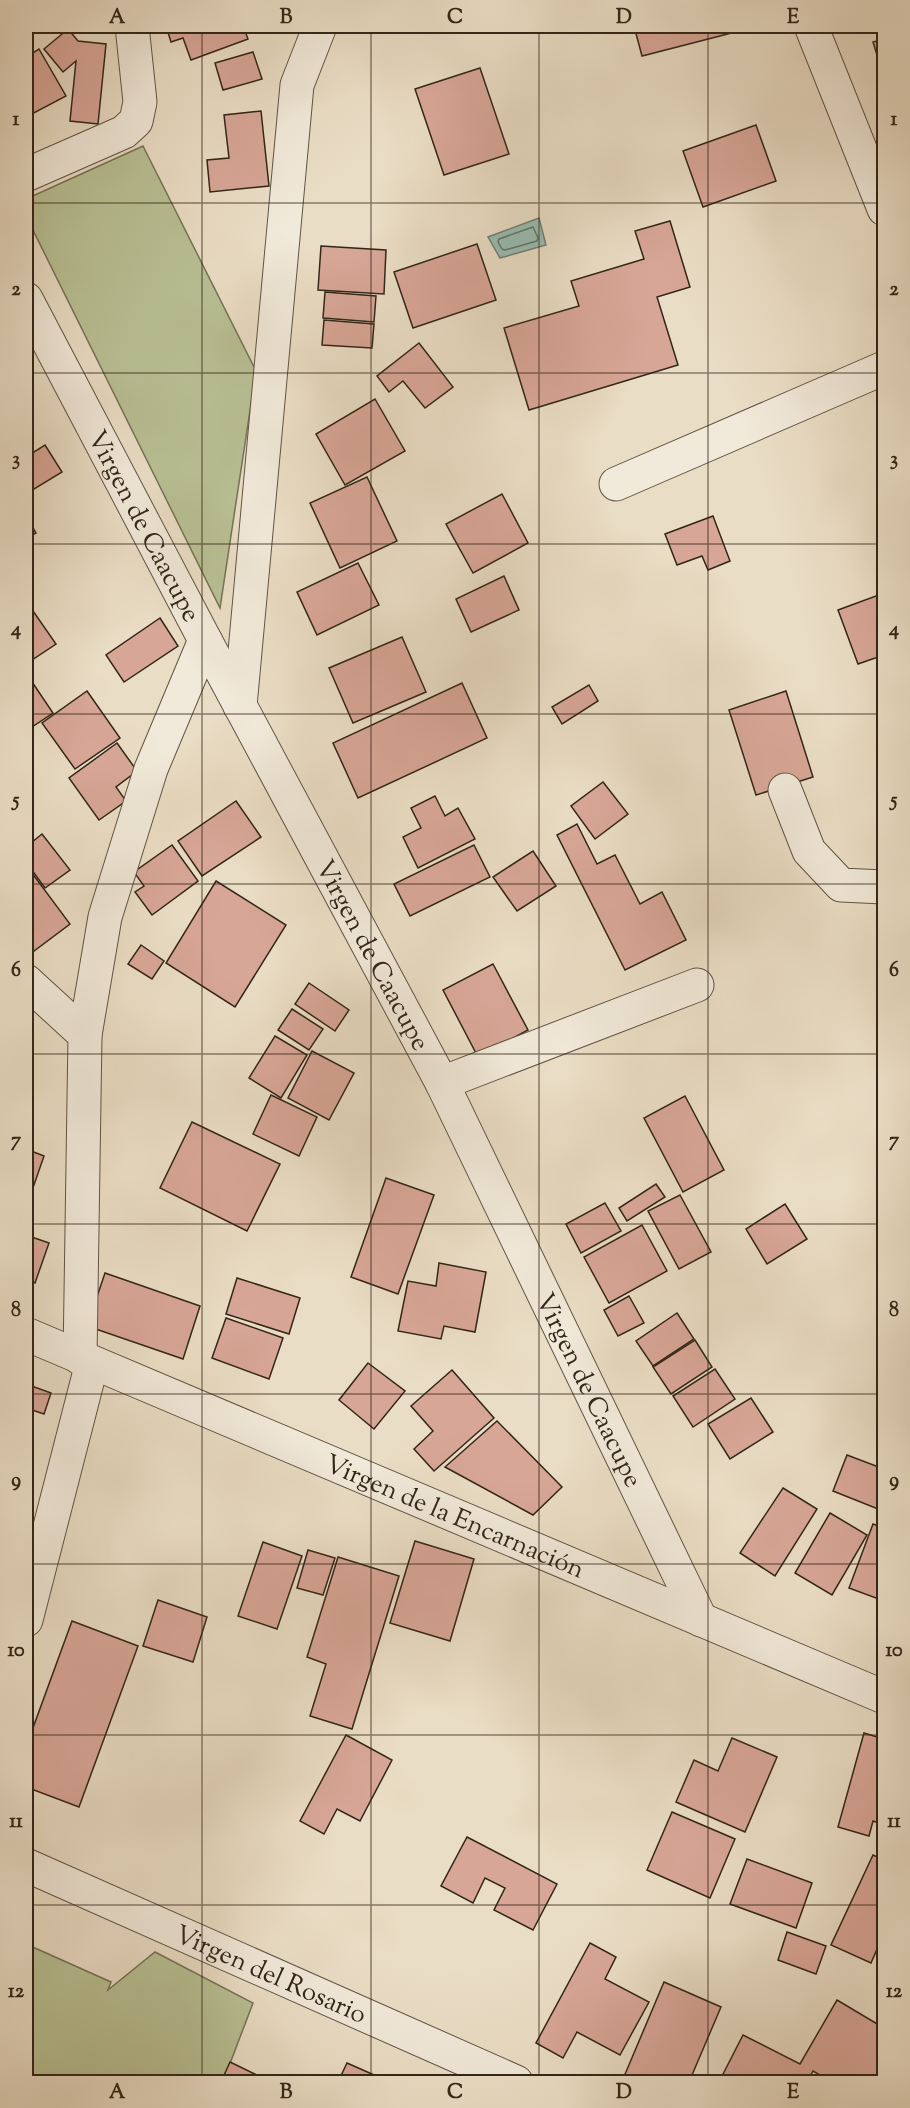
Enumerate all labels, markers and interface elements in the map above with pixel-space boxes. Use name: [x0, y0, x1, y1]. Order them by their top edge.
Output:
text: A: [109, 4, 126, 33]
text: B: [280, 4, 293, 33]
text: C: [447, 4, 463, 33]
text: D: [616, 4, 632, 33]
text: E: [787, 4, 800, 33]
text: 1: [13, 106, 20, 135]
text: 1: [891, 106, 898, 135]
text: 2: [11, 276, 21, 305]
text: 2: [889, 276, 899, 305]
street label: Virgen de Caacupe: [77, 424, 208, 629]
text: 3: [12, 446, 20, 475]
text: 3: [890, 446, 898, 475]
text: 4: [10, 616, 21, 645]
text: 4: [888, 616, 899, 645]
text: 5: [11, 787, 20, 816]
text: 5: [889, 787, 898, 816]
street label: Virgen de Caacupe: [305, 854, 437, 1058]
text: 6: [11, 957, 21, 986]
text: 6: [889, 957, 899, 986]
text: 7: [11, 1127, 22, 1156]
text: 7: [889, 1127, 900, 1156]
street label: Virgen de Caacupe: [525, 1287, 650, 1494]
text: 8: [11, 1297, 21, 1326]
text: 8: [889, 1297, 899, 1326]
street label: Virgen de la Encarnación: [319, 1447, 590, 1589]
text: 9: [11, 1467, 21, 1496]
text: 9: [889, 1467, 899, 1496]
text: 10: [7, 1637, 25, 1666]
text: 10: [885, 1637, 903, 1666]
text: 11: [9, 1808, 23, 1837]
text: 11: [887, 1808, 901, 1837]
street label: Virgen del Rosario: [168, 1917, 372, 2035]
text: 12: [8, 1978, 25, 2007]
text: 12: [886, 1978, 903, 2007]
text: A: [109, 2079, 126, 2108]
text: B: [280, 2079, 293, 2108]
text: C: [447, 2079, 463, 2108]
text: D: [616, 2079, 632, 2108]
text: E: [787, 2079, 800, 2108]

